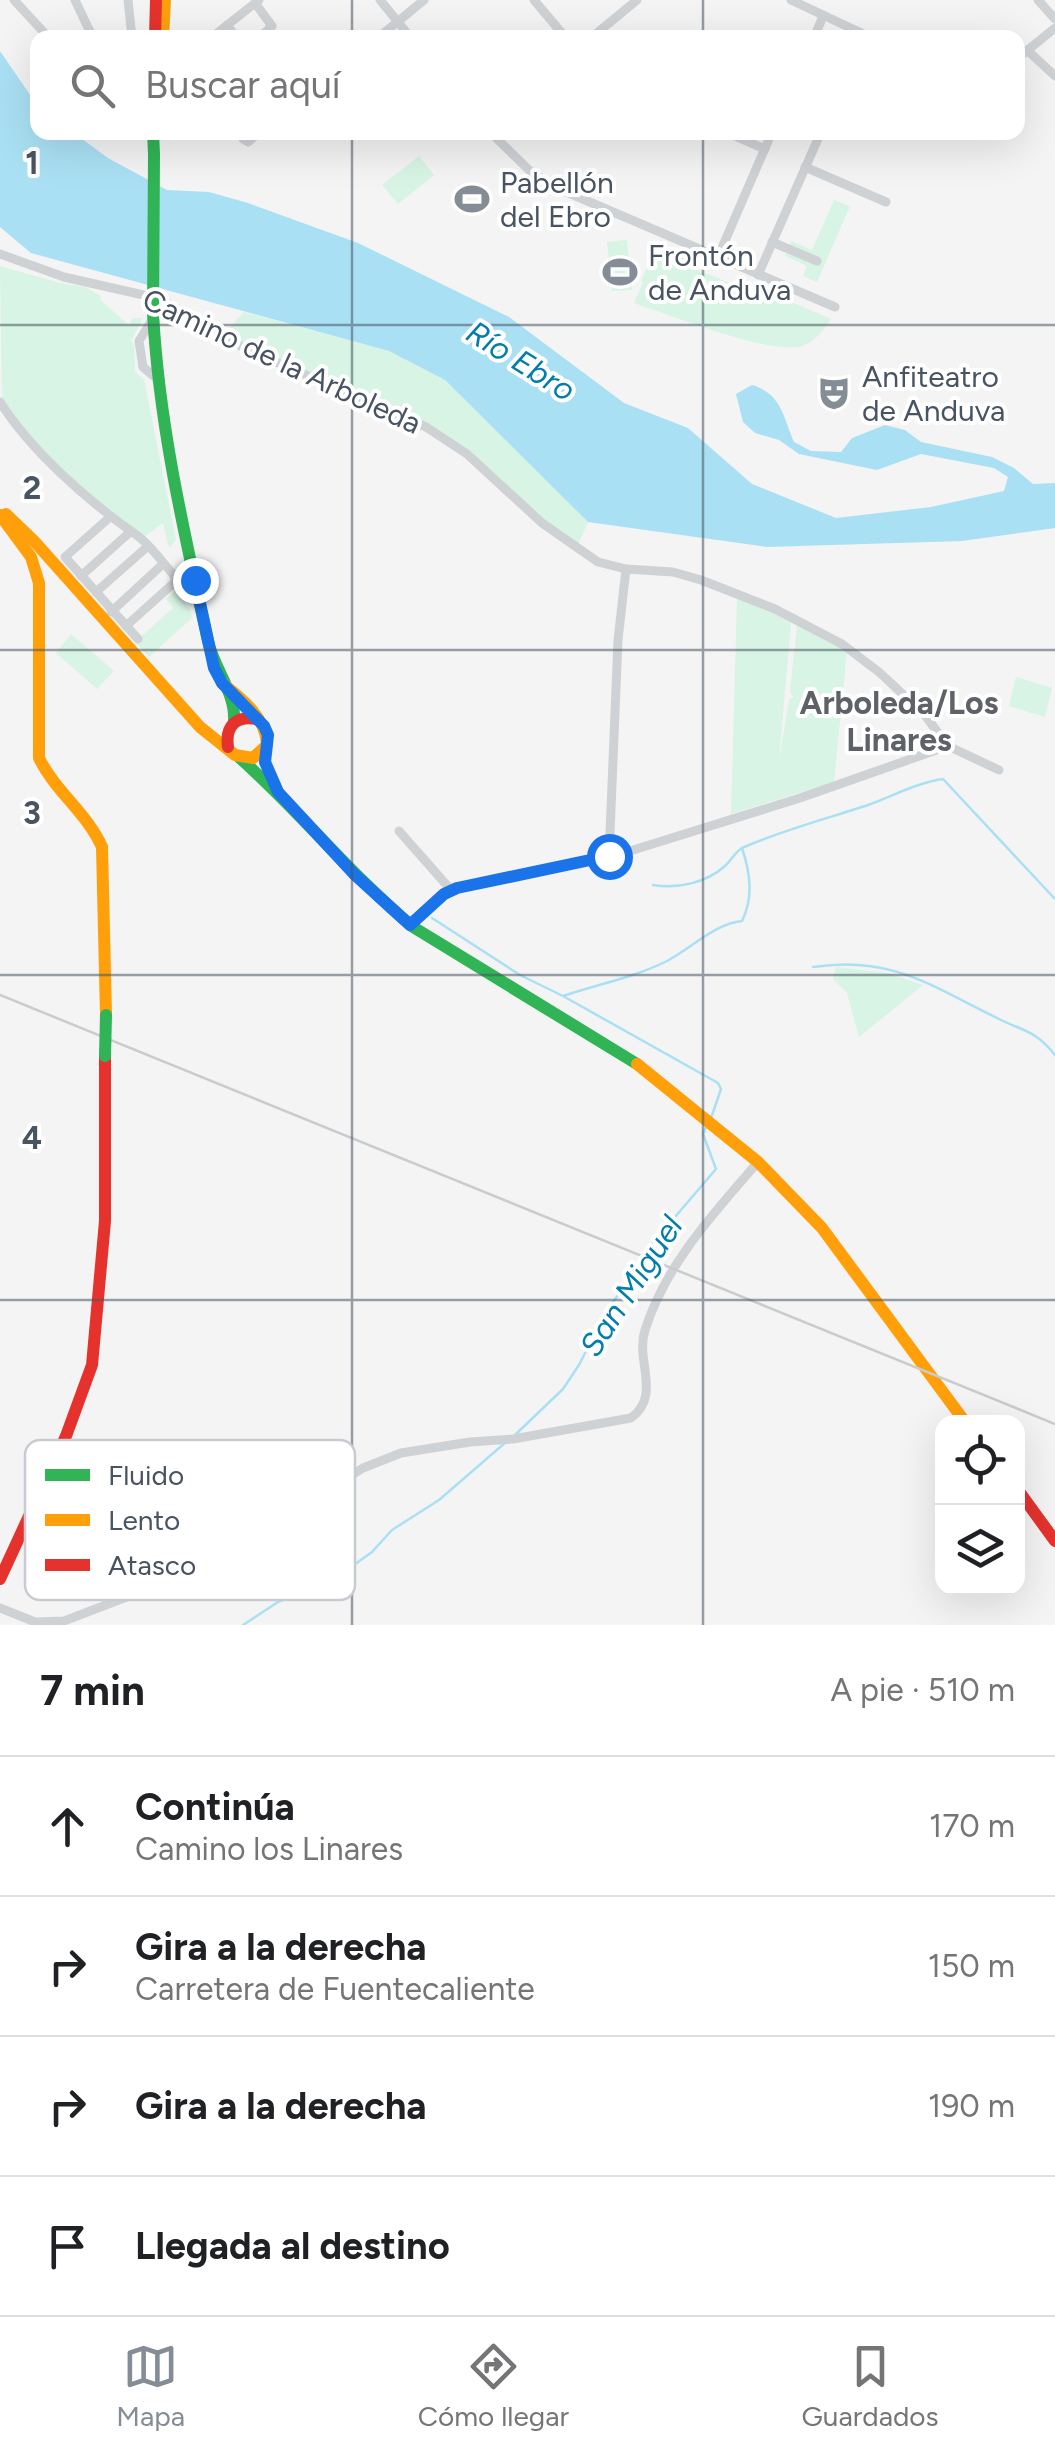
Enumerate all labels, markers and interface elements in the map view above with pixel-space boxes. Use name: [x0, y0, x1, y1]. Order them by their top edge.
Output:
search box: [30, 30, 1025, 140]
icon: search: [65, 58, 120, 113]
text: Buscar aquí: [145, 62, 341, 108]
text: 1: [25, 144, 39, 182]
place label: Pabellón del Ebro: [500, 164, 614, 235]
sports icon: Pabellón del Ebro: [453, 180, 491, 218]
place label: Frontón de Anduva: [648, 237, 791, 308]
sports icon: Frontón de Anduva: [601, 253, 639, 291]
street label: Camino de la Arboleda: [137, 280, 427, 442]
water label: Río Ebro: [460, 313, 582, 409]
place label: Anfiteatro de Anduva: [862, 358, 1005, 429]
theatre icon: Anfiteatro de Anduva: [815, 374, 853, 412]
text: 2: [23, 469, 41, 507]
route end: [173, 558, 219, 604]
district label: Arboleda/Los Linares: [800, 684, 999, 759]
text: 3: [23, 794, 41, 832]
route start: [587, 834, 633, 880]
text: 4: [22, 1119, 42, 1157]
water label: San Miguel: [572, 1208, 691, 1363]
map controls: [935, 1415, 1025, 1595]
button: locate: [935, 1415, 1025, 1505]
legend: [25, 1440, 355, 1600]
text: Fluido: [108, 1458, 184, 1492]
text: Lento: [108, 1503, 180, 1537]
button: layers: [935, 1505, 1025, 1595]
text: Atasco: [108, 1548, 196, 1582]
text: 7 min: [40, 1665, 145, 1716]
text: A pie · 510 m: [830, 1671, 1015, 1709]
text: Continúa: [135, 1784, 295, 1830]
icon: ahead: [40, 1799, 95, 1854]
text: 170 m: [929, 1807, 1015, 1845]
text: Camino los Linares: [135, 1830, 403, 1868]
text: Gira a la derecha: [135, 1924, 427, 1970]
icon: right: [40, 1939, 95, 1994]
text: 150 m: [928, 1947, 1015, 1985]
text: Carretera de Fuentecaliente: [135, 1970, 535, 2008]
icon: right: [40, 2079, 95, 2134]
text: Gira a la derecha: [135, 2083, 427, 2129]
text: 190 m: [928, 2087, 1015, 2125]
icon: arrive: [40, 2219, 95, 2274]
text: Llegada al destino: [135, 2223, 450, 2269]
tab: Mapa: [116, 2339, 185, 2433]
tab: Cómo llegar: [418, 2339, 569, 2433]
tab: Guardados: [802, 2339, 939, 2433]

